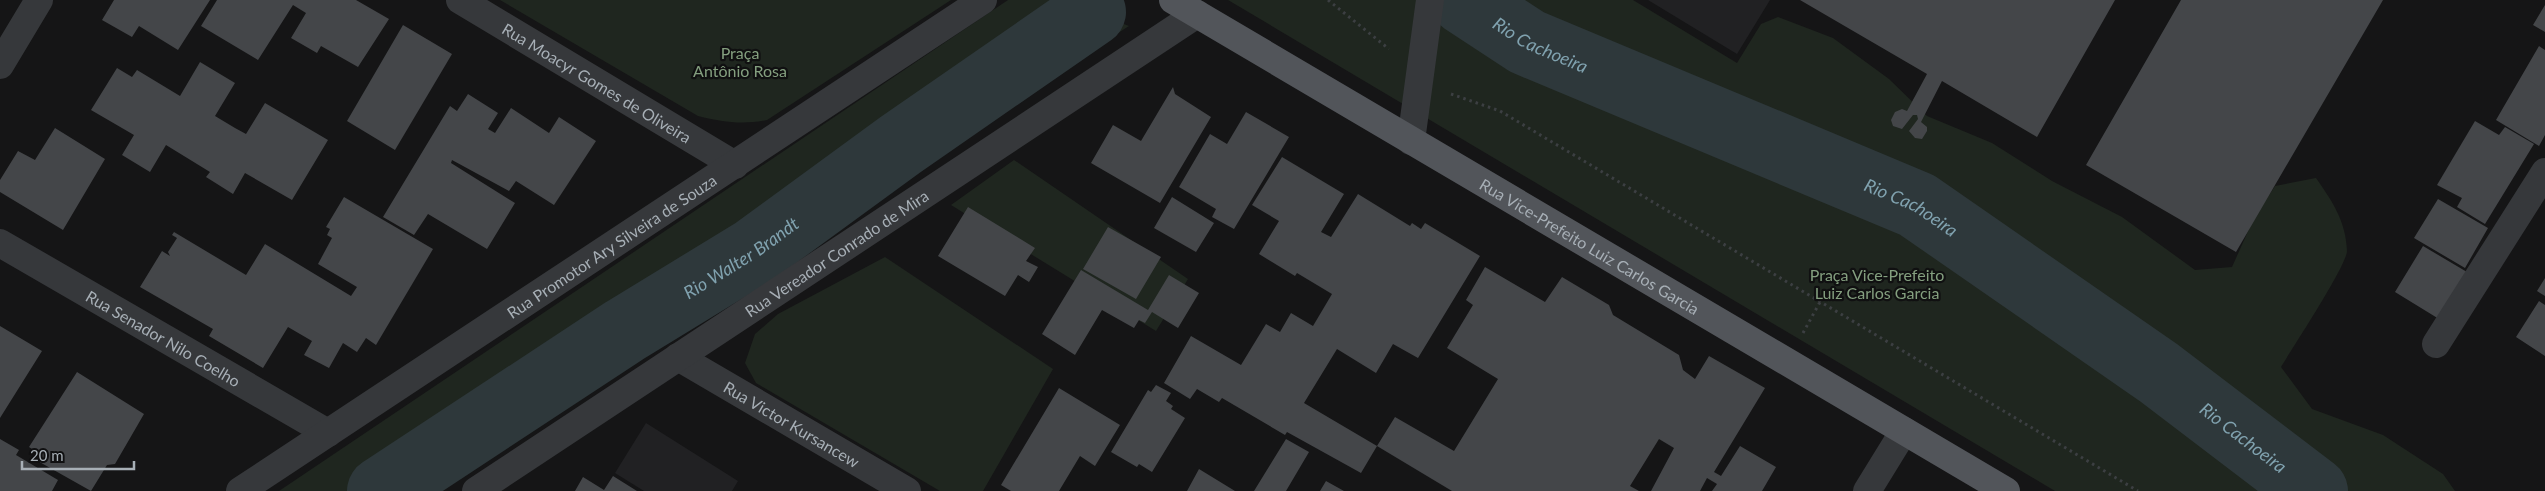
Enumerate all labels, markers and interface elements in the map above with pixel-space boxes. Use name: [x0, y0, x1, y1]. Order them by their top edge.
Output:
water label: Rio Cachoeira: [1489, 12, 1591, 77]
street label: Rua Moacyr Gomes de Oliveira: [499, 18, 695, 146]
park label: Praça Antônio Rosa: [693, 43, 787, 80]
street label: Rua Promotor Ary Silveira de Souza: [503, 170, 720, 322]
water label: Rio Cachoeira: [1861, 173, 1962, 241]
street label: Rua Vice-Prefeito Luiz Carlos Garcia: [1477, 174, 1703, 318]
street label: Rua Vereador Conrado de Mira: [741, 185, 932, 320]
water label: Rio Walter Brandt: [679, 212, 803, 303]
park label: Praça Vice-Prefeito Luiz Carlos Garcia: [1810, 265, 1944, 302]
street label: Rua Senador Nilo Coelho: [83, 286, 244, 390]
street label: Rua Victor Kursancew: [721, 377, 864, 471]
water label: Rio Cachoeira: [2196, 397, 2291, 477]
scale bar: [22, 438, 135, 470]
text: 20 m: [30, 446, 64, 464]

